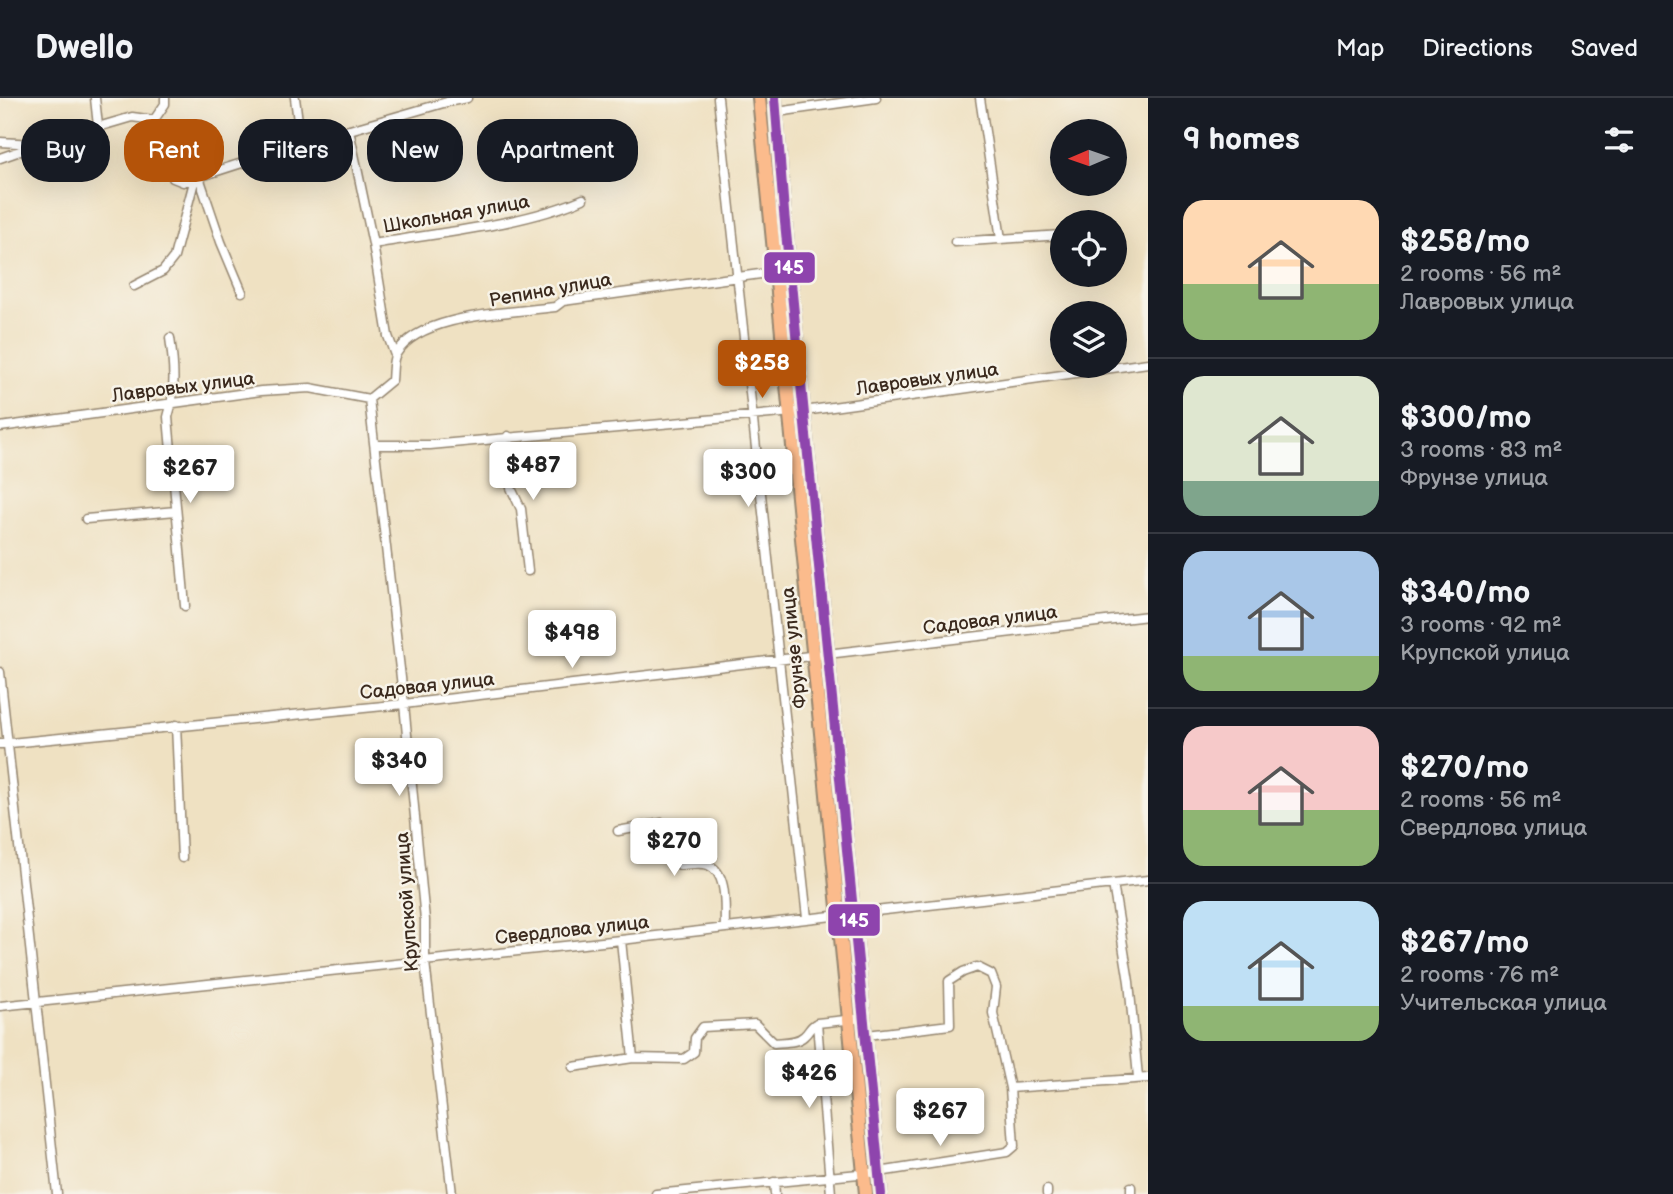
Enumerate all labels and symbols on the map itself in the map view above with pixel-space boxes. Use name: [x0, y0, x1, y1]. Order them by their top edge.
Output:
north arrow: [1050, 119, 1127, 196]
street label: Школьная улица: [381, 190, 531, 239]
line badge: 145: [763, 251, 816, 284]
text: 145: [774, 257, 804, 280]
street label: Репина улица: [487, 268, 613, 313]
pin: $258: [721, 341, 803, 400]
street label: Лавровых улица: [853, 358, 1000, 401]
street label: Лавровых улица: [109, 367, 256, 408]
pin: $487: [492, 442, 574, 502]
pin: $267: [149, 446, 231, 505]
pin: $300: [707, 450, 789, 509]
street label: Фрунзе улица: [777, 586, 812, 710]
street label: Садовая улица: [922, 601, 1059, 640]
pin: $498: [531, 610, 613, 670]
street label: Садовая улица: [359, 668, 495, 705]
pin: $340: [358, 738, 440, 798]
pin: $270: [633, 818, 715, 878]
street label: Крупской улица: [391, 831, 424, 973]
line badge: 145: [827, 903, 881, 937]
text: 145: [839, 910, 869, 933]
street label: Свердлова улица: [494, 911, 650, 950]
pin: $426: [768, 1051, 850, 1110]
pin: $267: [899, 1088, 981, 1148]

